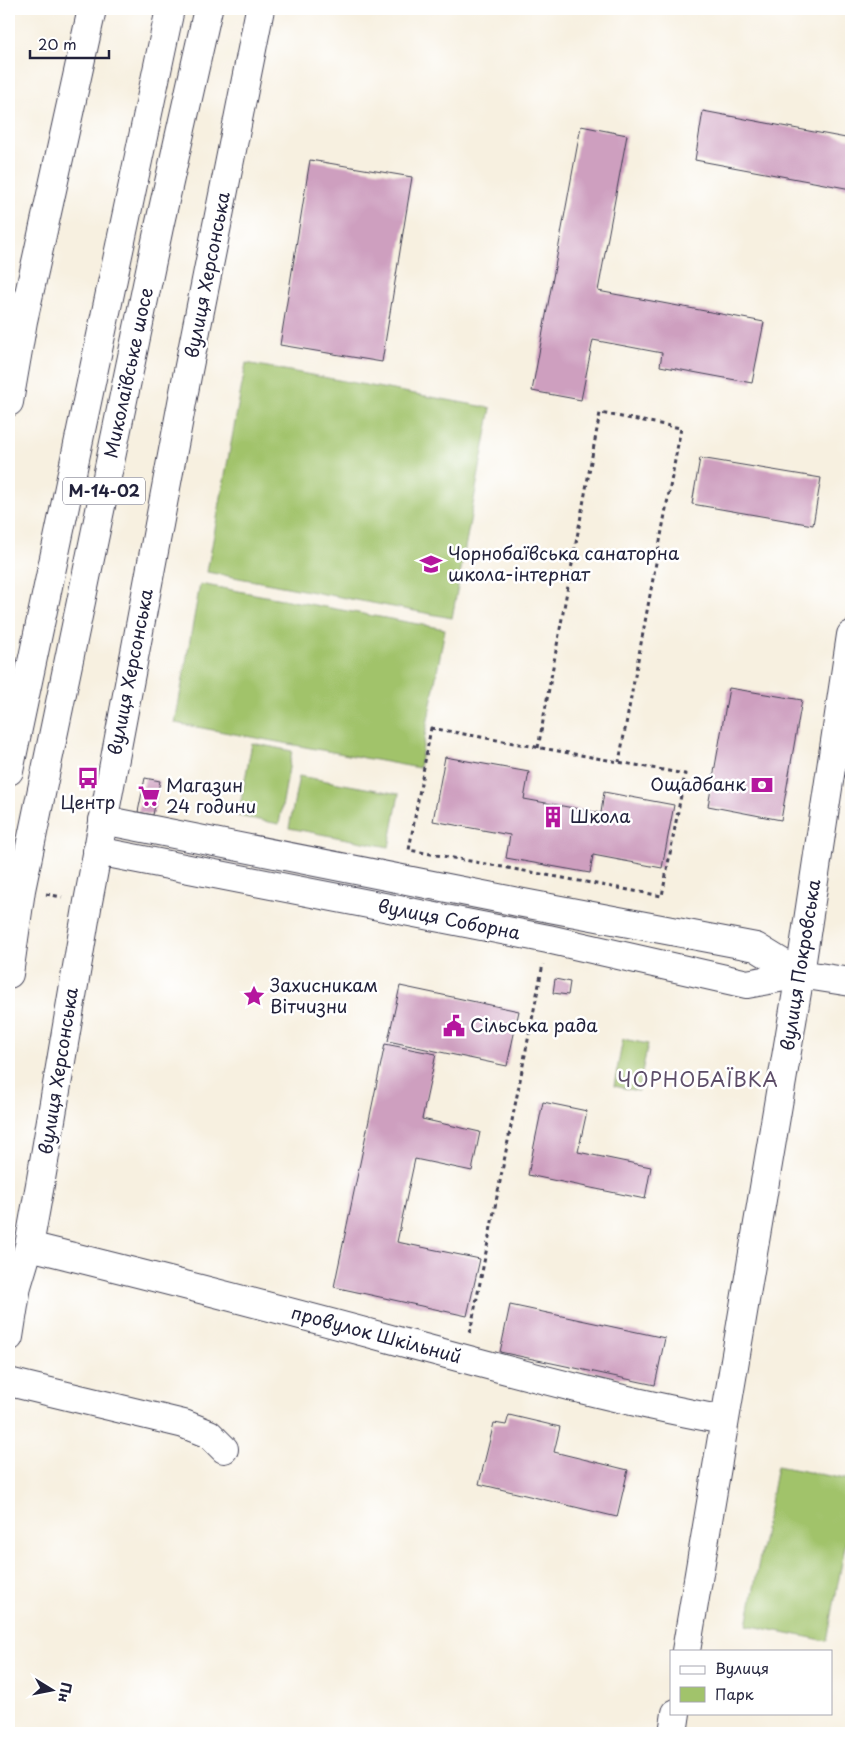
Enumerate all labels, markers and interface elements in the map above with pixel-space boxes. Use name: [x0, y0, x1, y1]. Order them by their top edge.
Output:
scale bar: [30, 28, 109, 60]
text: 20 m: [38, 32, 77, 55]
street label: вулиця Херсонська: [177, 189, 236, 360]
street label: Миколаївське шосе: [96, 285, 159, 460]
road number: М-14-02: [63, 478, 145, 504]
place label: Чорнобаївська санаторна школа-інтернат: [448, 539, 680, 587]
school or university icon: Чорнобаївська санаторна школа-інтернат: [418, 551, 444, 577]
street label: вулиця Херсонська: [100, 586, 159, 757]
bus stop icon: Центр: [75, 765, 101, 791]
place label: Ощадбанк: [650, 770, 746, 797]
place label: Магазин 24 години: [166, 771, 256, 819]
bank icon: Ощадбанк: [749, 772, 775, 798]
supermarket icon: Магазин 24 години: [136, 783, 162, 809]
place label: Центр: [61, 788, 115, 815]
place label: Школа: [570, 802, 631, 829]
building icon: Школа: [540, 804, 566, 830]
street label: вулиця Покровська: [773, 876, 827, 1052]
street label: вулиця Соборна: [376, 891, 524, 946]
place label: Захисникам Вітчизни: [270, 971, 378, 1019]
place icon: Захисникам Вітчизни: [241, 983, 267, 1009]
street label: вулиця Херсонська: [31, 985, 84, 1156]
place label: Сільська рада: [470, 1011, 598, 1038]
public building icon: Сільська рада: [441, 1013, 467, 1039]
district label: ЧОРНОБАЇВКА: [617, 1064, 779, 1094]
street label: провулок Шкільний: [288, 1298, 464, 1369]
legend: [670, 1650, 832, 1714]
text: Вулиця: [715, 1656, 769, 1679]
north arrow: [28, 1664, 78, 1714]
text: Пн: [53, 1681, 77, 1704]
text: Парк: [715, 1682, 754, 1705]

